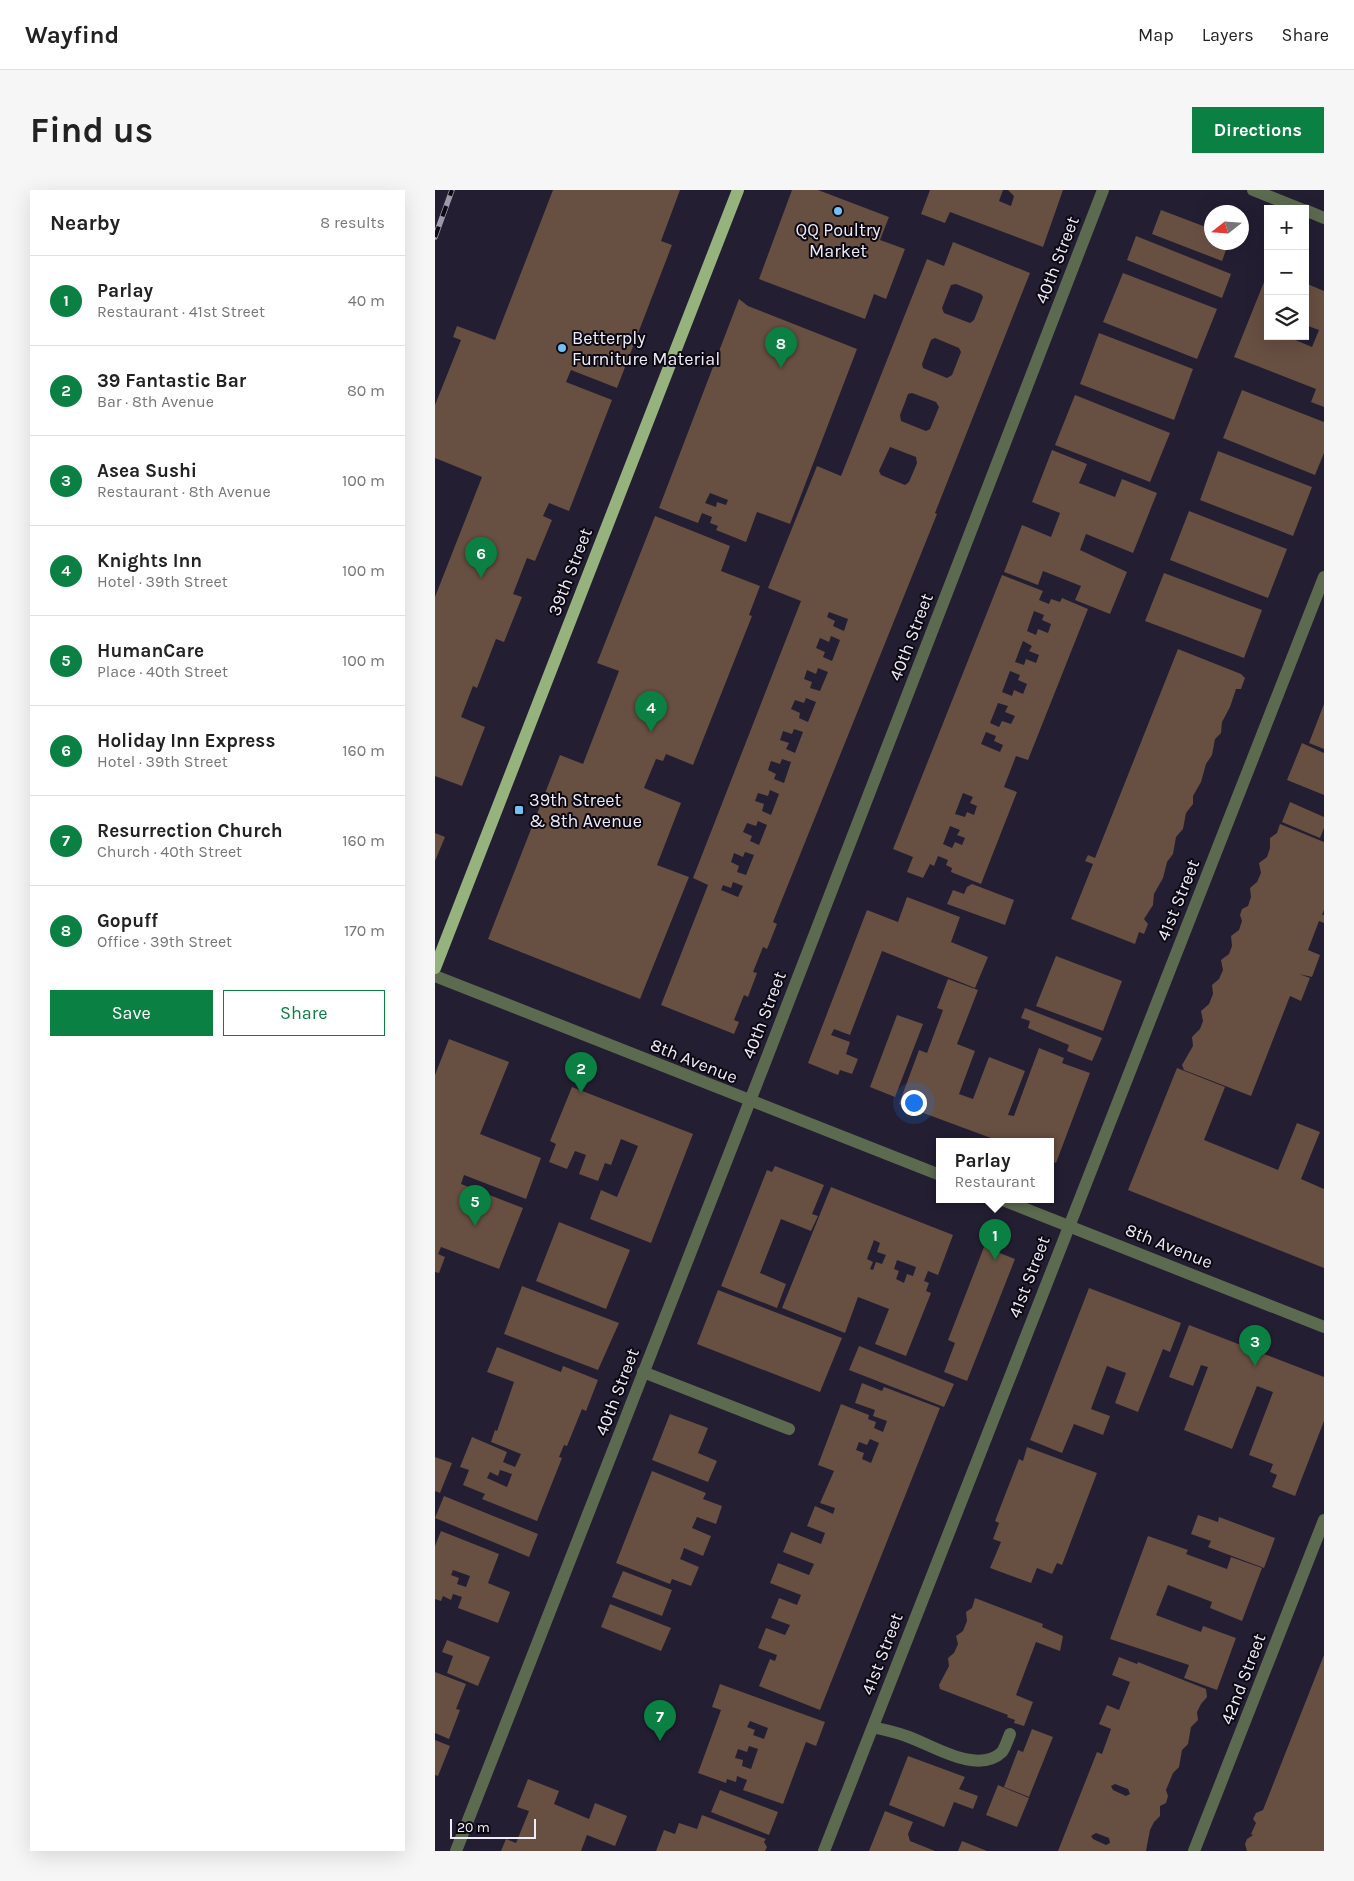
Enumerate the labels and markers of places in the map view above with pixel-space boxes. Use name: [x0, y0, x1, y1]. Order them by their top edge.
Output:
marker: QQ Poultry Market: [832, 205, 844, 217]
place label: QQ Poultry Market: [795, 219, 881, 262]
place label: Betterply Furniture Material: [572, 327, 720, 370]
pin: 8: [765, 327, 797, 368]
marker: Betterply Furniture Material: [556, 342, 568, 354]
pin: 6: [465, 537, 497, 578]
pin: 4: [635, 691, 667, 732]
place label: 39th Street & 8th Avenue: [529, 789, 642, 832]
marker: 39th Street & 8th Avenue: [513, 804, 525, 816]
pin: 2: [565, 1052, 597, 1093]
pin: 5: [459, 1185, 491, 1226]
pin: 1: [979, 1219, 1011, 1260]
pin: 3: [1239, 1325, 1271, 1366]
pin: 7: [644, 1700, 676, 1741]

